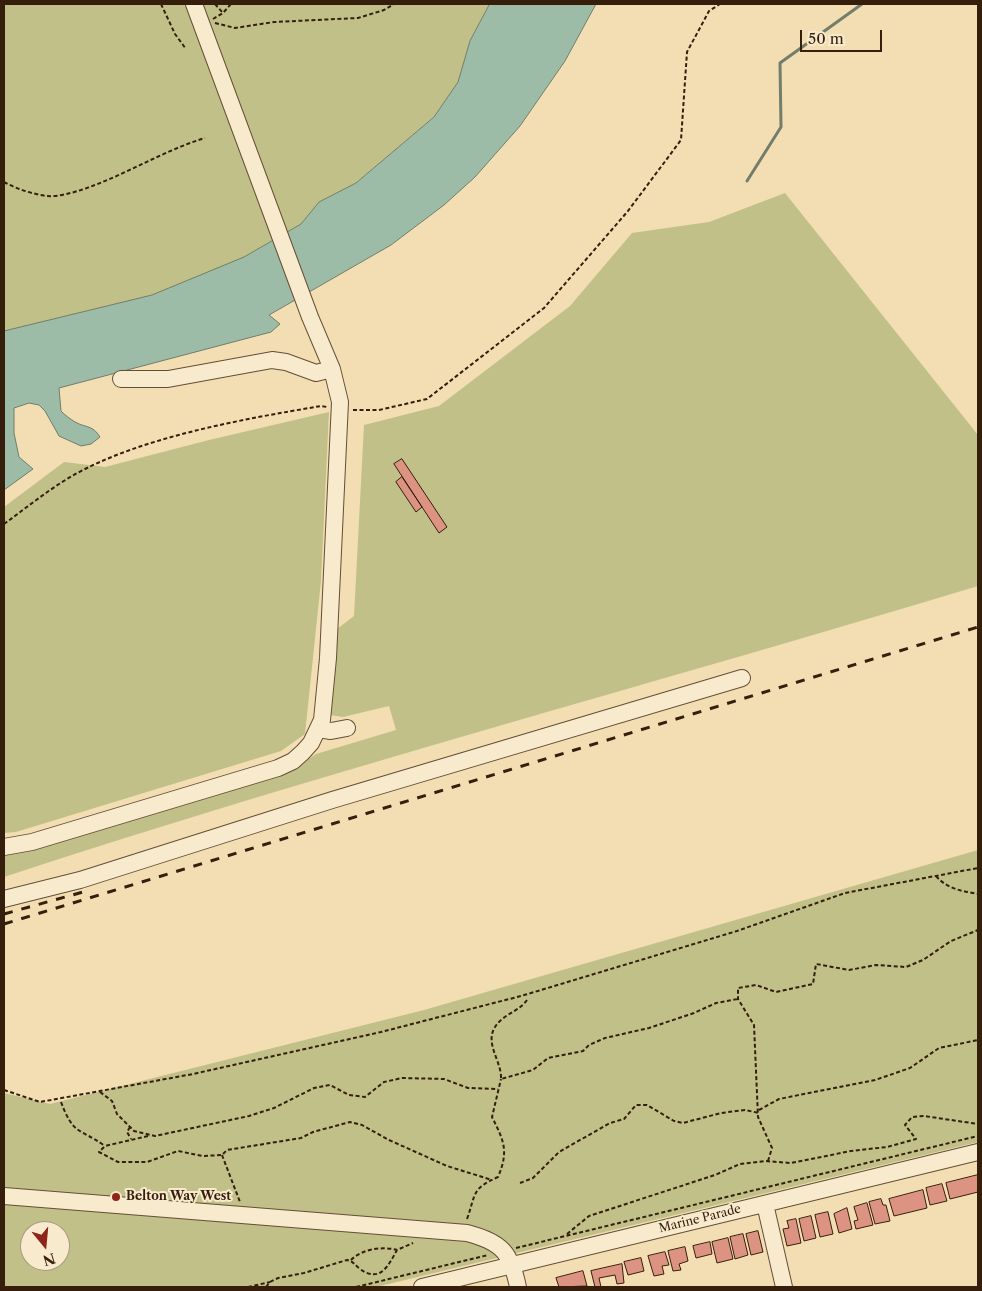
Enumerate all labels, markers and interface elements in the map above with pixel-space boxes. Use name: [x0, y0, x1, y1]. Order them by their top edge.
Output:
scale bar: [802, 20, 884, 52]
text: 50 m: [808, 29, 844, 48]
place label: Belton Way West: [126, 1190, 231, 1204]
marker: Belton Way West: [110, 1191, 122, 1203]
street label: Marine Parade: [658, 1202, 742, 1236]
north arrow: [20, 1221, 70, 1271]
text: N: [41, 1249, 58, 1270]

